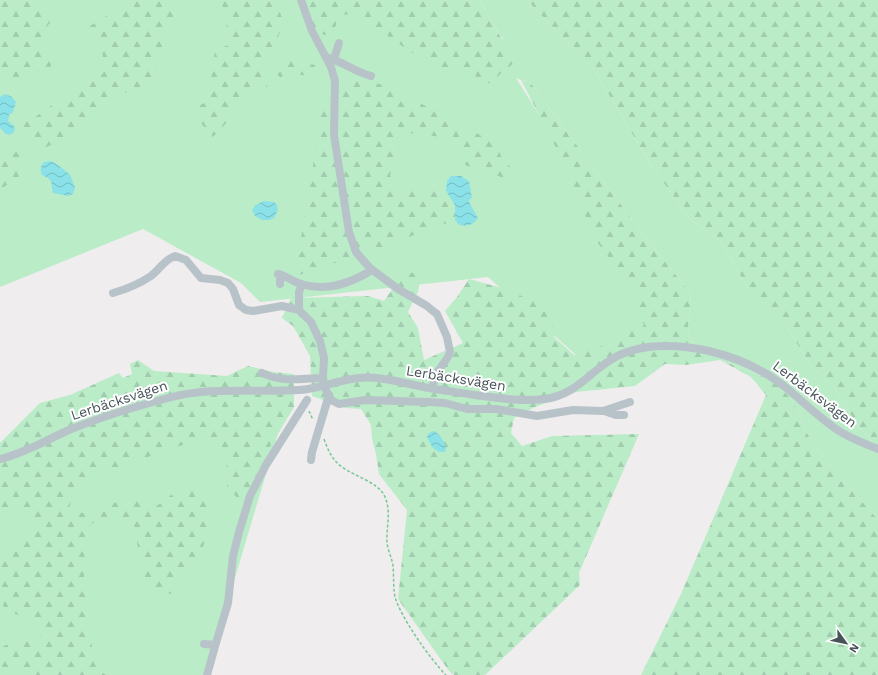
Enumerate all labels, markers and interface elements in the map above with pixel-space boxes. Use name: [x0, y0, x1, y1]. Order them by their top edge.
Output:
street label: Lerbäcksvägen: [770, 357, 860, 431]
street label: Lerbäcksvägen: [405, 362, 507, 394]
street label: Lerbäcksvägen: [69, 377, 169, 423]
north arrow: [826, 623, 866, 663]
text: N: [846, 641, 862, 655]

